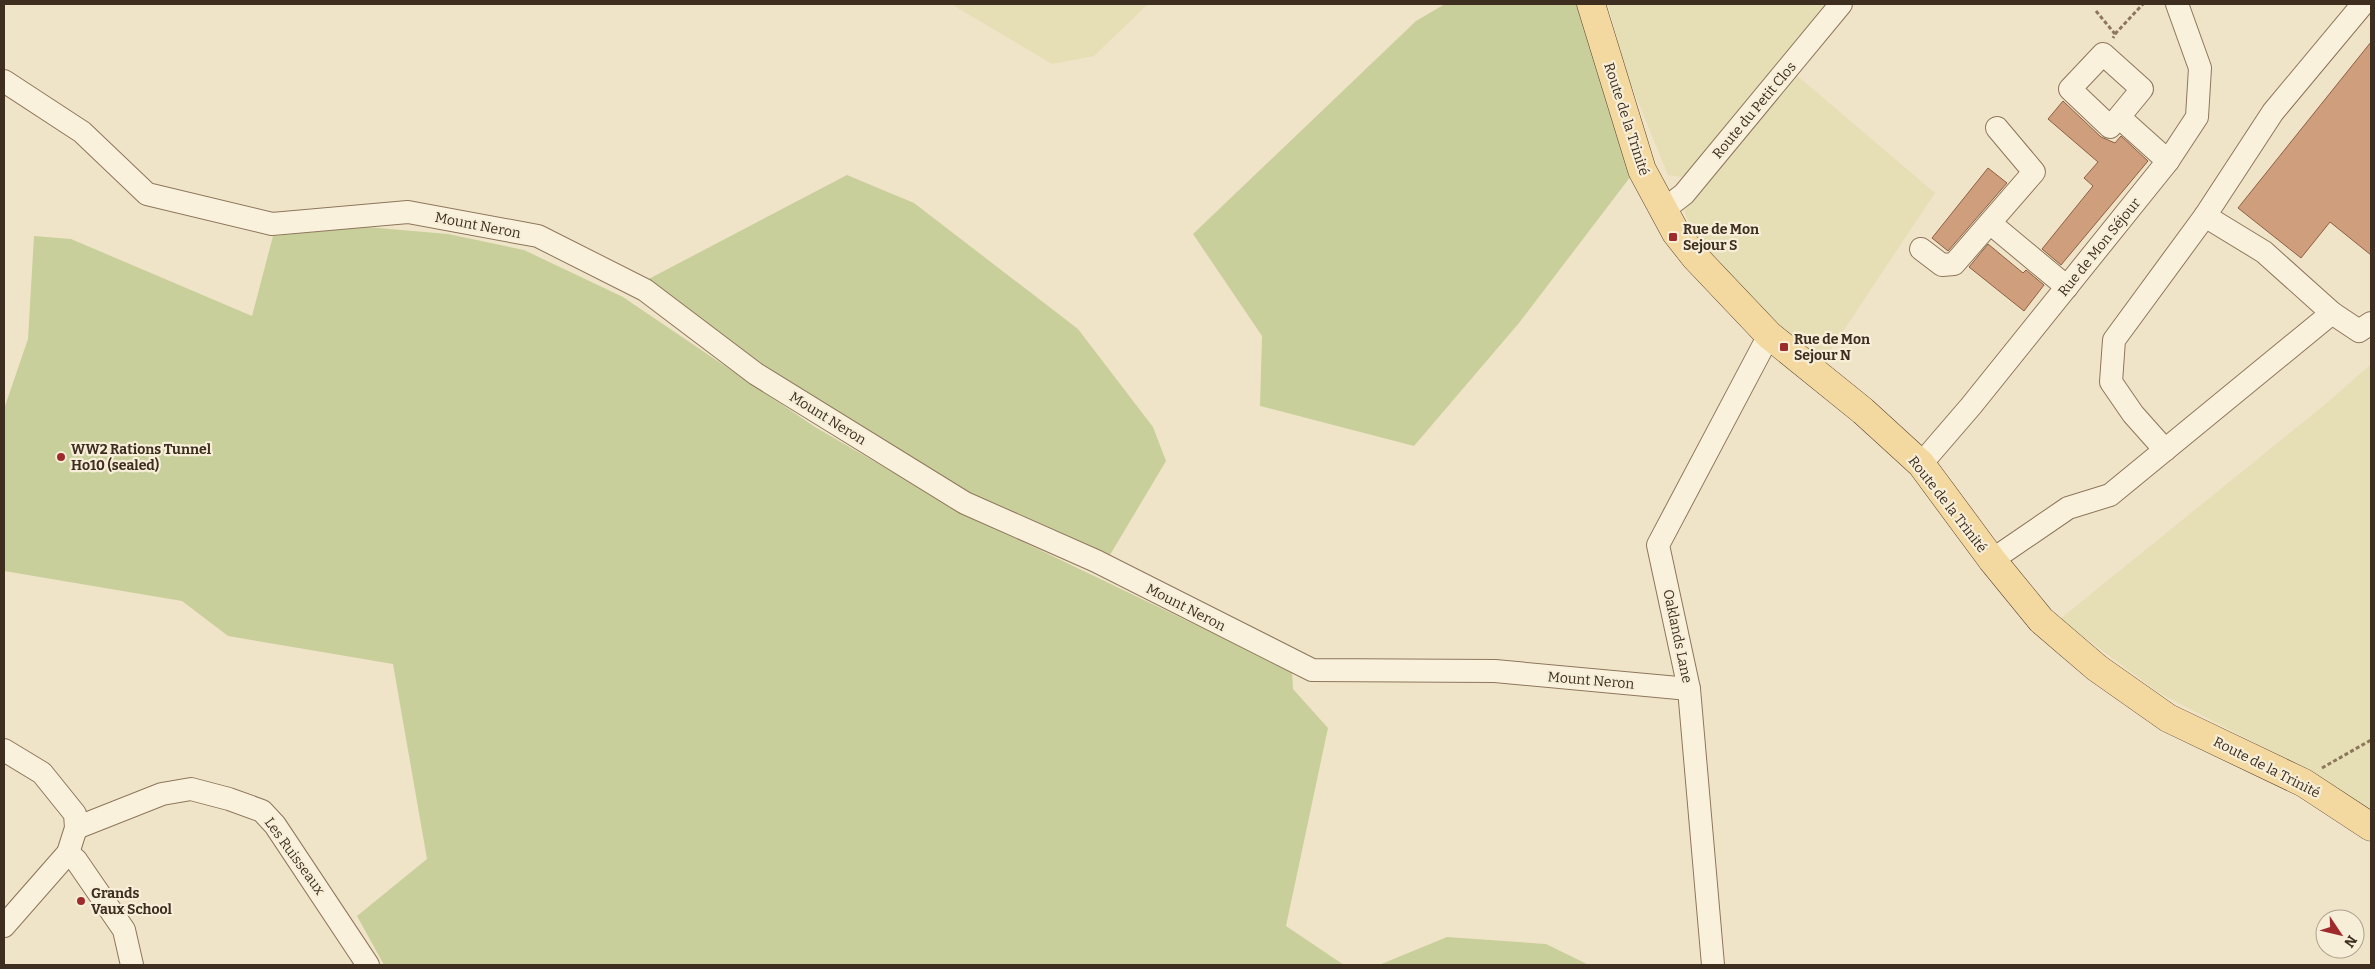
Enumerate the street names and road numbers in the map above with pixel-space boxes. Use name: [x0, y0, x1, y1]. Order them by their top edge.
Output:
street label: Route du Petit Clos: [1709, 58, 1800, 162]
street label: Route de la Trinité: [1600, 61, 1653, 178]
street label: Rue de Mon Séjour: [2055, 195, 2144, 300]
street label: Mount Neron: [434, 209, 522, 242]
street label: Mount Neron: [786, 388, 869, 449]
street label: Route de la Trinité: [1905, 453, 1991, 556]
street label: Mount Neron: [1143, 580, 1229, 635]
street label: Oaklands Lane: [1659, 588, 1696, 685]
street label: Mount Neron: [1547, 668, 1635, 693]
street label: Route de la Trinité: [2210, 733, 2323, 802]
street label: Les Ruisseaux: [261, 814, 329, 899]

